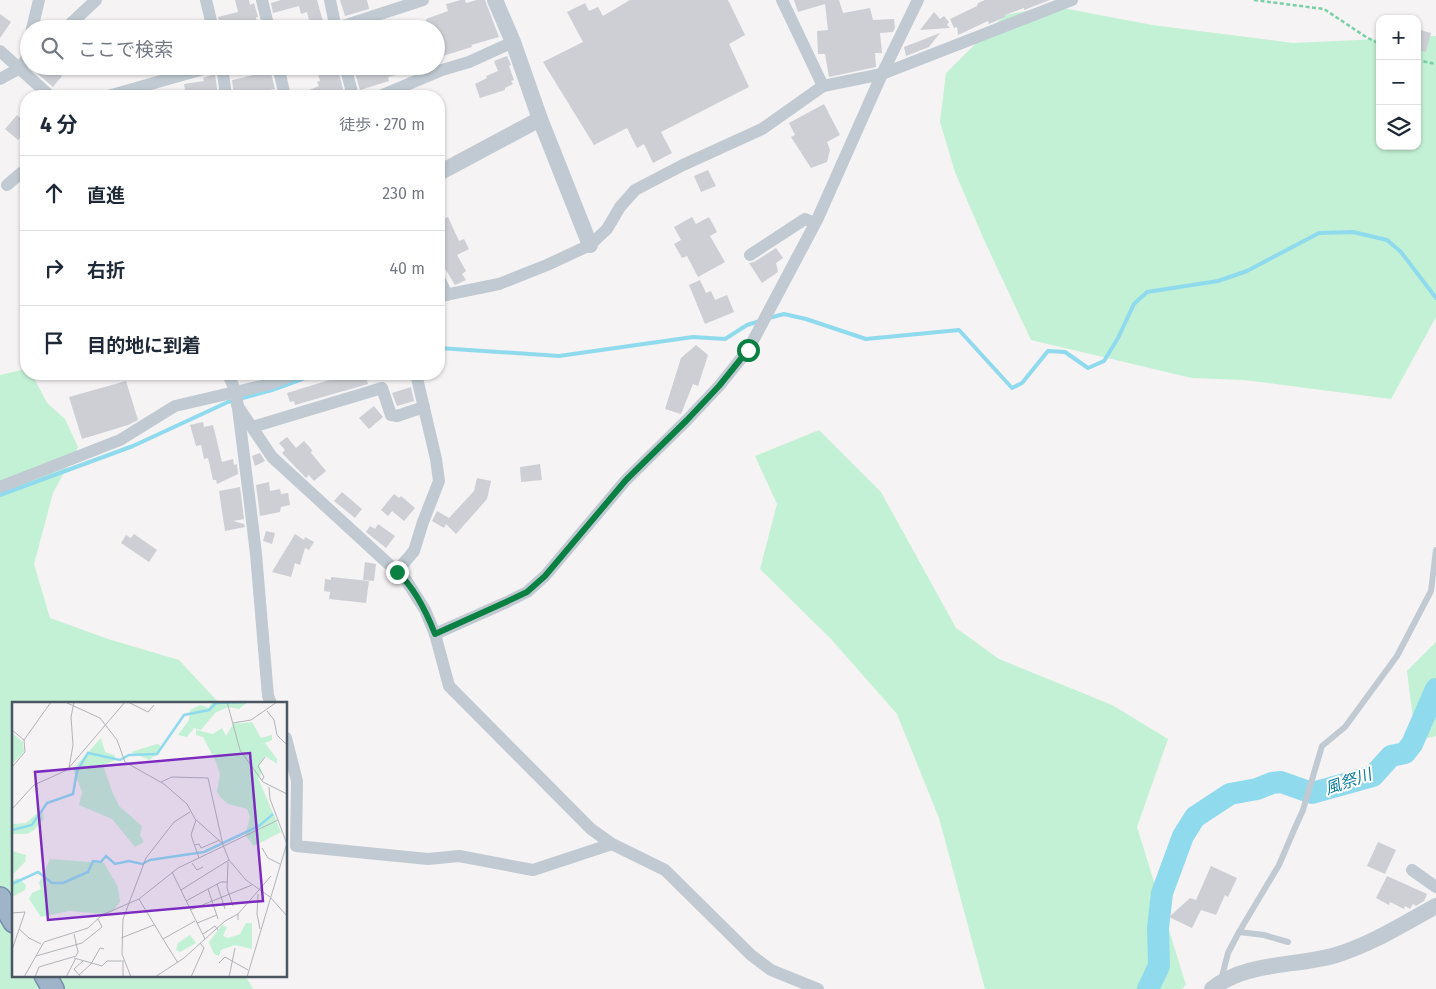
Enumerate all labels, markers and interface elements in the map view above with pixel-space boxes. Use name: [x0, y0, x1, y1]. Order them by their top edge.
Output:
map controls: [1376, 15, 1421, 150]
button: +: [1376, 15, 1421, 60]
search box: [20, 20, 445, 75]
icon: search: [38, 34, 66, 62]
text: ここで検索: [78, 38, 173, 61]
button: −: [1376, 60, 1421, 105]
button: layers: [1376, 105, 1421, 150]
text: 4 分: [40, 112, 78, 138]
text: 徒歩 · 270 m: [339, 115, 425, 134]
icon: ahead: [40, 179, 68, 207]
text: 直進: [87, 184, 125, 207]
text: 230 m: [382, 184, 425, 203]
icon: right: [40, 254, 68, 282]
text: 右折: [87, 259, 125, 282]
text: 40 m: [390, 259, 425, 278]
icon: arrive: [40, 329, 68, 357]
text: 目的地に到着: [87, 334, 201, 357]
route start: [737, 339, 760, 362]
route end: [386, 561, 409, 584]
inset map: [12, 702, 288, 976]
water label: 風祭川: [1322, 764, 1376, 798]

